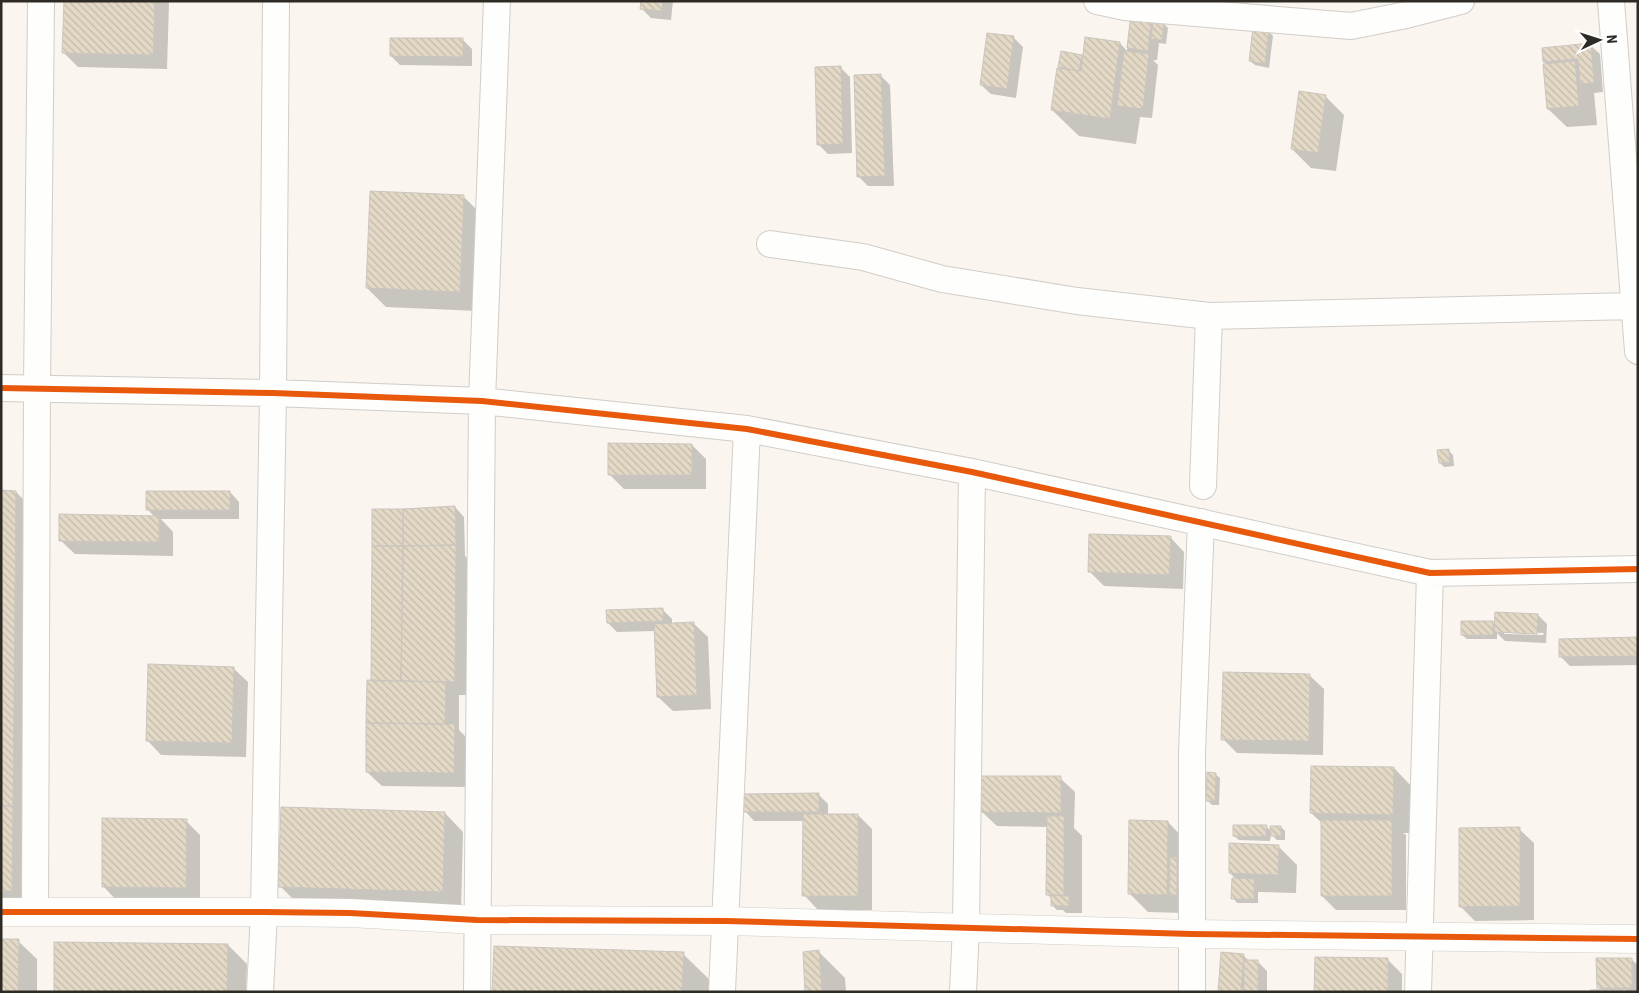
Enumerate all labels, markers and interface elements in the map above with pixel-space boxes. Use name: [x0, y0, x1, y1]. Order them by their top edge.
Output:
north arrow: [1574, 15, 1624, 65]
text: N: [1604, 34, 1620, 44]

